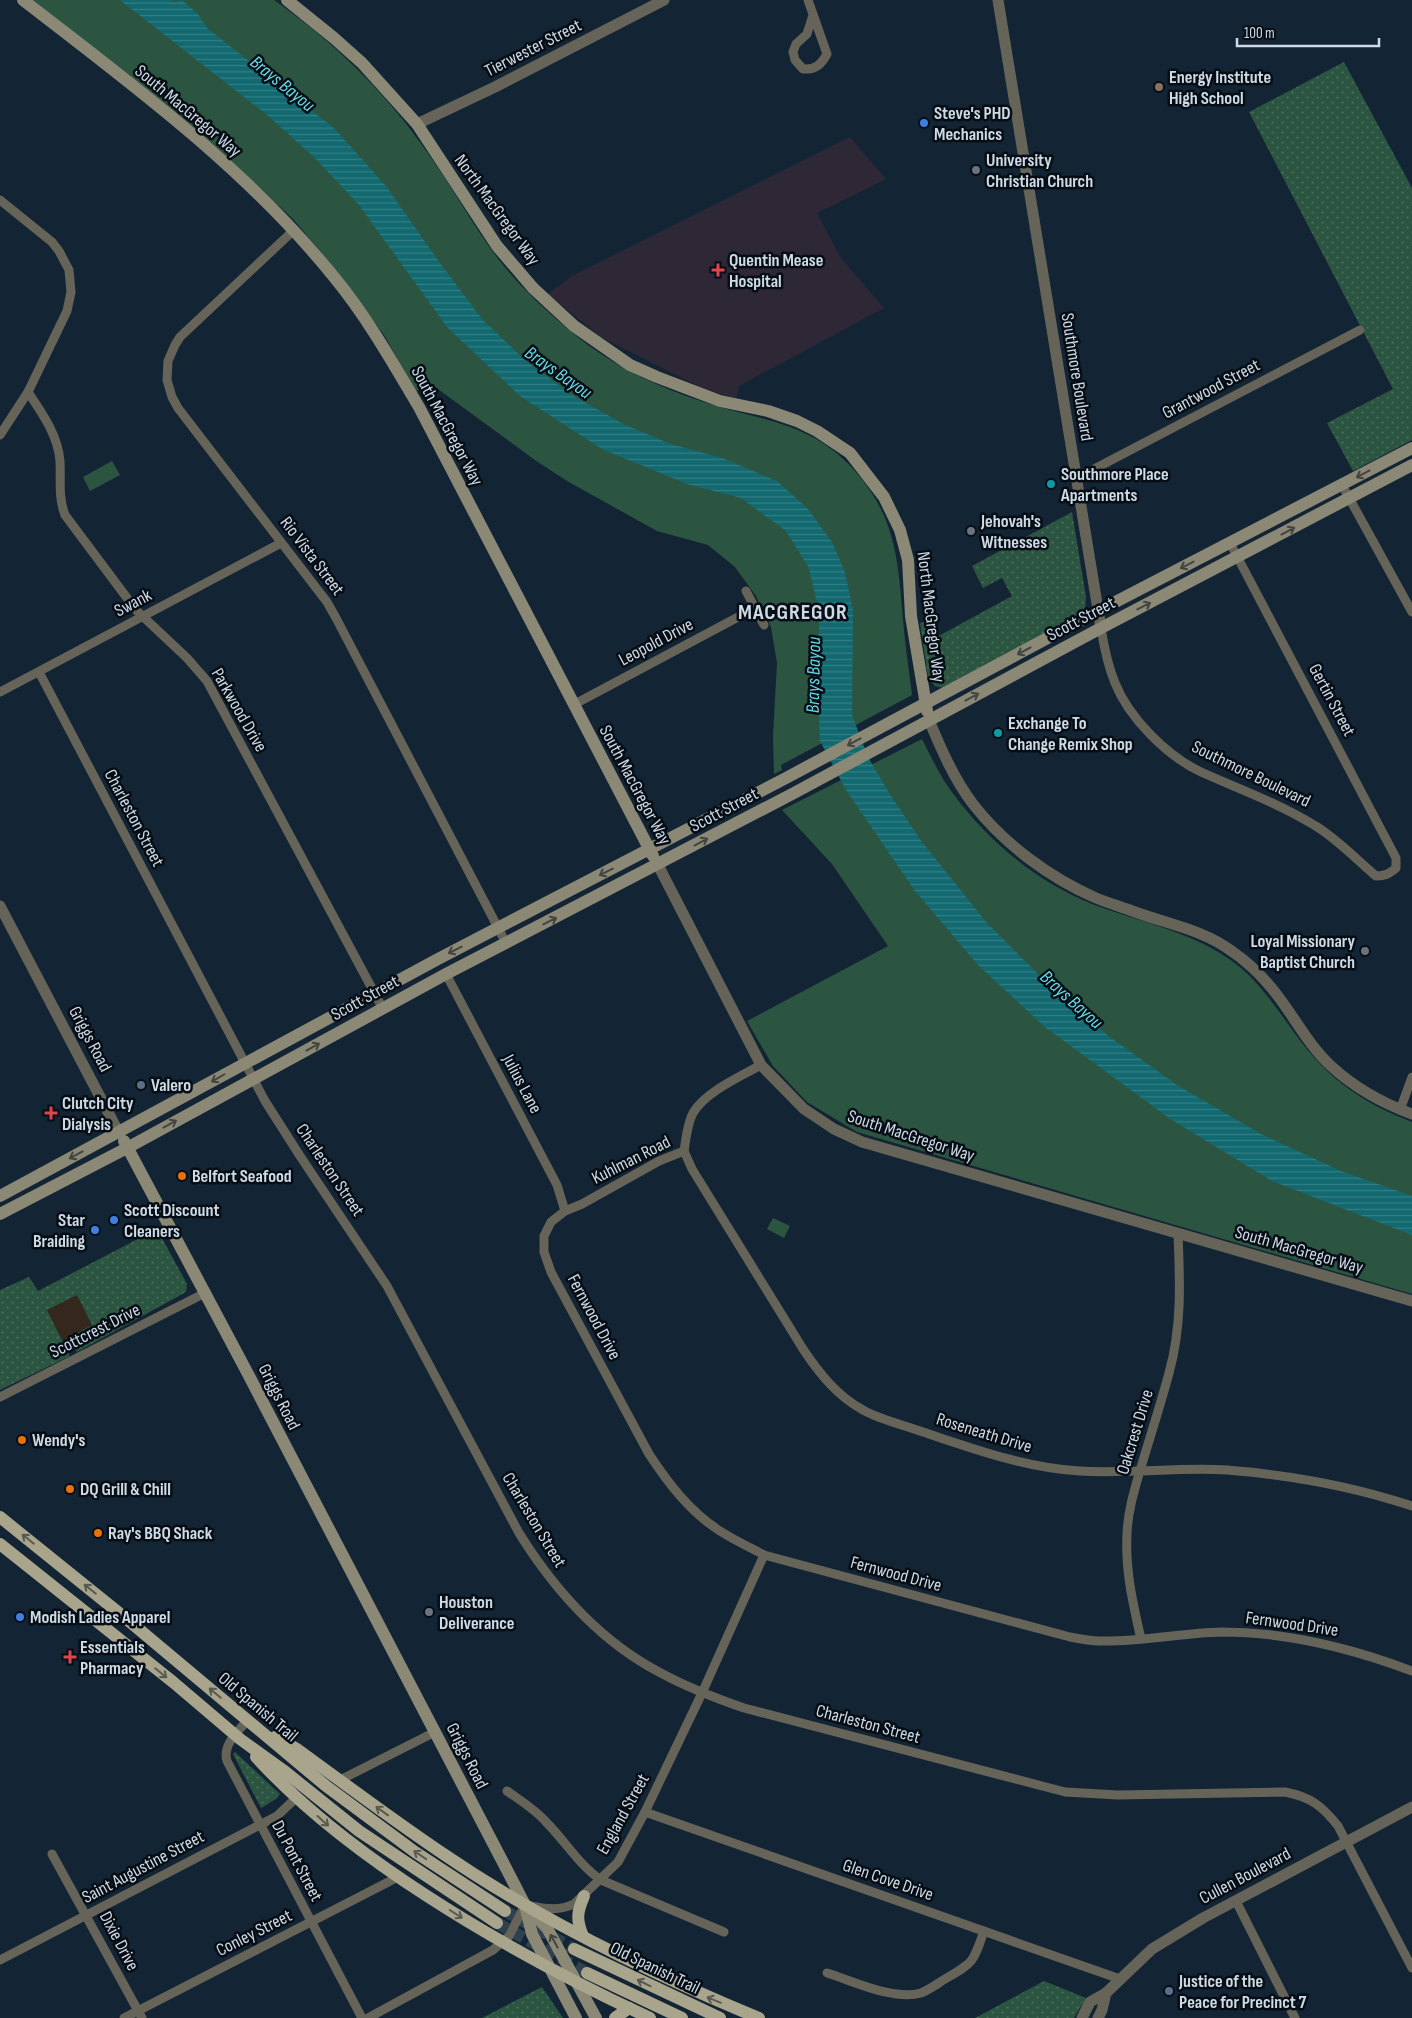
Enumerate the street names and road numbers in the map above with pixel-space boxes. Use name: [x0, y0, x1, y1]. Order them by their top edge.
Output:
street label: Tierwester Street: [481, 14, 585, 81]
street label: South MacGregor Way: [131, 60, 245, 162]
street label: North MacGregor Way: [450, 151, 544, 269]
street label: Southmore Boulevard: [1057, 311, 1097, 443]
street label: Grantwood Street: [1159, 354, 1264, 424]
street label: South MacGregor Way: [407, 363, 487, 489]
street label: Rio Vista Street: [276, 513, 349, 600]
street label: North MacGregor Way: [913, 550, 949, 684]
street label: Swank: [111, 584, 155, 621]
street label: Scott Street: [1043, 592, 1119, 646]
street label: Leopold Drive: [615, 614, 697, 670]
street label: Gertin Street: [1304, 660, 1360, 740]
street label: Parkwood Drive: [207, 664, 271, 756]
street label: South MacGregor Way: [595, 722, 675, 848]
street label: Southmore Boulevard: [1188, 736, 1314, 812]
street label: Charleston Street: [100, 766, 169, 871]
street label: Scott Street: [686, 783, 762, 837]
street label: Scott Street: [328, 971, 403, 1025]
street label: Griggs Road: [64, 1003, 116, 1075]
street label: Julius Lane: [497, 1050, 546, 1117]
street label: South MacGregor Way: [845, 1106, 977, 1166]
street label: Charleston Street: [291, 1120, 369, 1221]
street label: Kuhlman Road: [588, 1131, 674, 1189]
street label: South MacGregor Way: [1233, 1222, 1366, 1278]
street label: Fernwood Drive: [563, 1271, 625, 1363]
street label: Scottcrest Drive: [46, 1299, 144, 1363]
street label: Griggs Road: [253, 1361, 305, 1433]
street label: Oakcrest Drive: [1112, 1387, 1158, 1477]
street label: Roseneath Drive: [934, 1409, 1034, 1457]
street label: Charleston Street: [497, 1469, 571, 1572]
street label: Fernwood Drive: [848, 1552, 944, 1596]
street label: Fernwood Drive: [1244, 1607, 1340, 1641]
street label: Old Spanish Trail: [214, 1668, 302, 1746]
street label: Charleston Street: [814, 1700, 923, 1748]
street label: Griggs Road: [441, 1720, 493, 1792]
street label: England Street: [592, 1770, 654, 1858]
street label: Du Pont Street: [267, 1817, 327, 1905]
street label: Saint Augustine Street: [78, 1826, 208, 1908]
street label: Cullen Boulevard: [1196, 1843, 1294, 1909]
street label: Glen Cove Drive: [840, 1855, 936, 1905]
street label: Conley Street: [213, 1905, 296, 1961]
street label: Dixie Drive: [95, 1908, 143, 1974]
street label: Old Spanish Trail: [607, 1937, 703, 1999]

